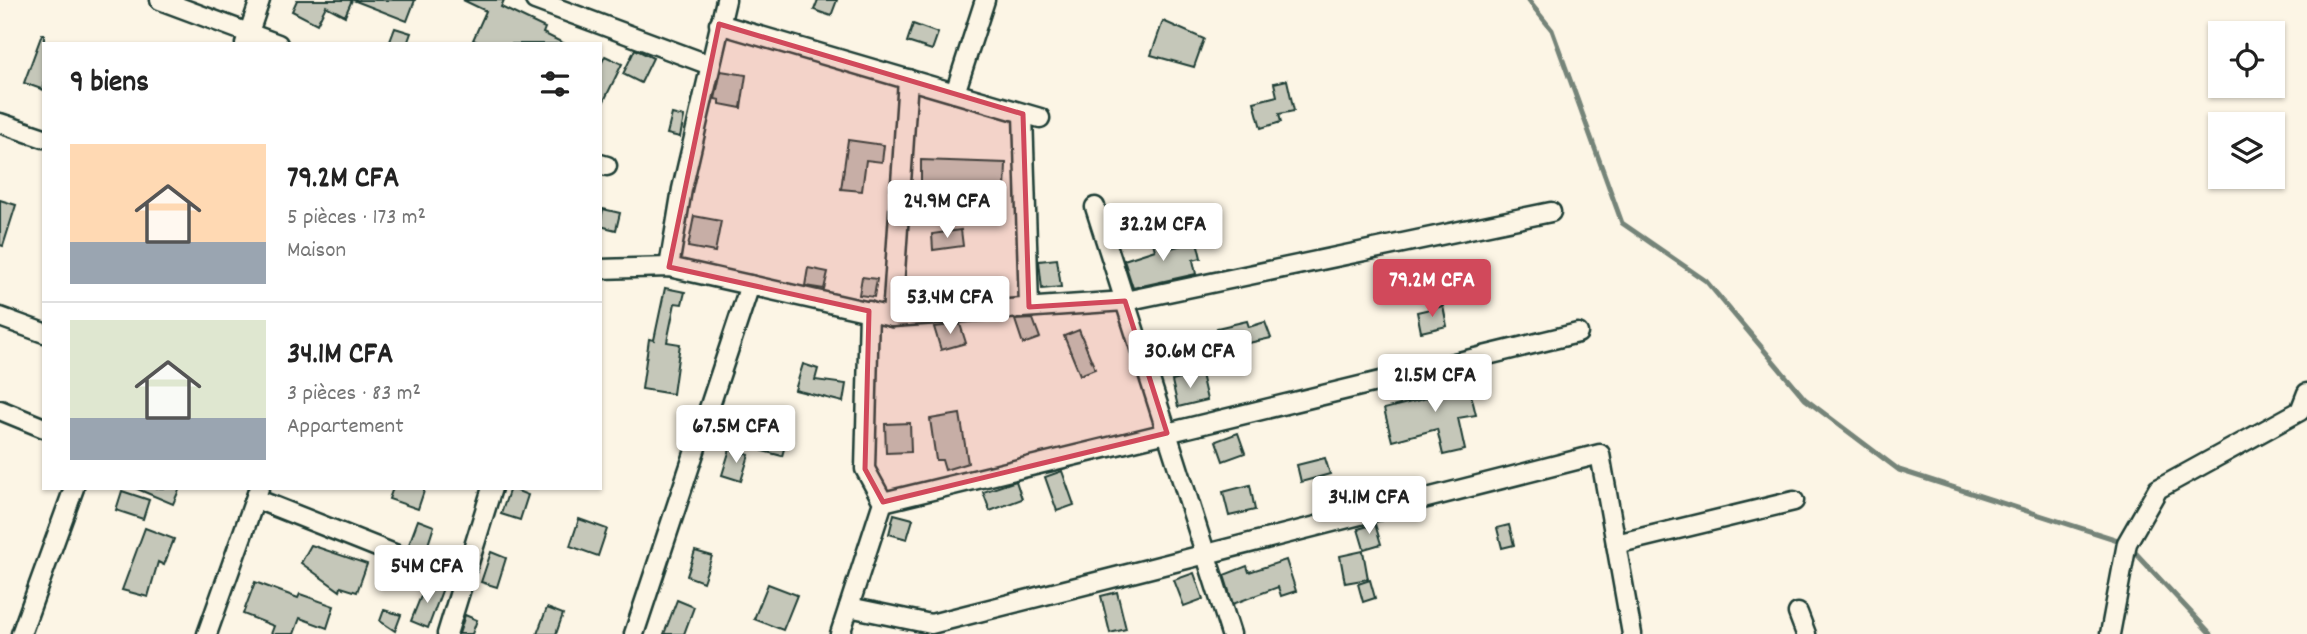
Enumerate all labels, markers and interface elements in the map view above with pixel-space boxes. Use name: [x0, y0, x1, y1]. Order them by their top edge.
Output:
map controls: [2208, 21, 2285, 189]
button: locate: [2208, 21, 2285, 98]
text: 9 biens: [70, 63, 149, 106]
icon: filters: [536, 65, 574, 103]
button: layers: [2208, 112, 2285, 189]
text: 79.2M CFA: [287, 159, 399, 202]
icon: home: [126, 172, 210, 256]
pin: 24.9M CFA: [867, 180, 1027, 240]
text: 24.9M CFA: [904, 186, 990, 219]
text: 5 pièces · 173 m²: [287, 202, 426, 235]
pin: 32.2M CFA: [1083, 204, 1243, 263]
text: 32.2M CFA: [1119, 209, 1207, 242]
text: Maison: [287, 235, 346, 268]
pin: 79.2M CFA: [1352, 260, 1512, 319]
text: 79.2M CFA: [1389, 265, 1475, 298]
pin: 53.4M CFA: [870, 276, 1030, 336]
text: 53.4M CFA: [906, 282, 994, 315]
pin: 30.6M CFA: [1110, 330, 1270, 390]
text: 34.1M CFA: [287, 335, 393, 378]
text: 30.6M CFA: [1145, 336, 1235, 369]
icon: home: [126, 348, 210, 432]
pin: 21.5M CFA: [1355, 354, 1515, 414]
text: 21.5M CFA: [1394, 360, 1476, 393]
text: 3 pièces · 83 m²: [287, 378, 421, 411]
pin: 67.5M CFA: [656, 406, 816, 465]
text: Appartement: [287, 411, 404, 444]
text: 67.5M CFA: [692, 411, 780, 444]
pin: 34.1M CFA: [1289, 476, 1449, 536]
text: 34.1M CFA: [1328, 482, 1410, 515]
pin: 54M CFA: [362, 546, 492, 605]
text: 54M CFA: [390, 551, 464, 584]

